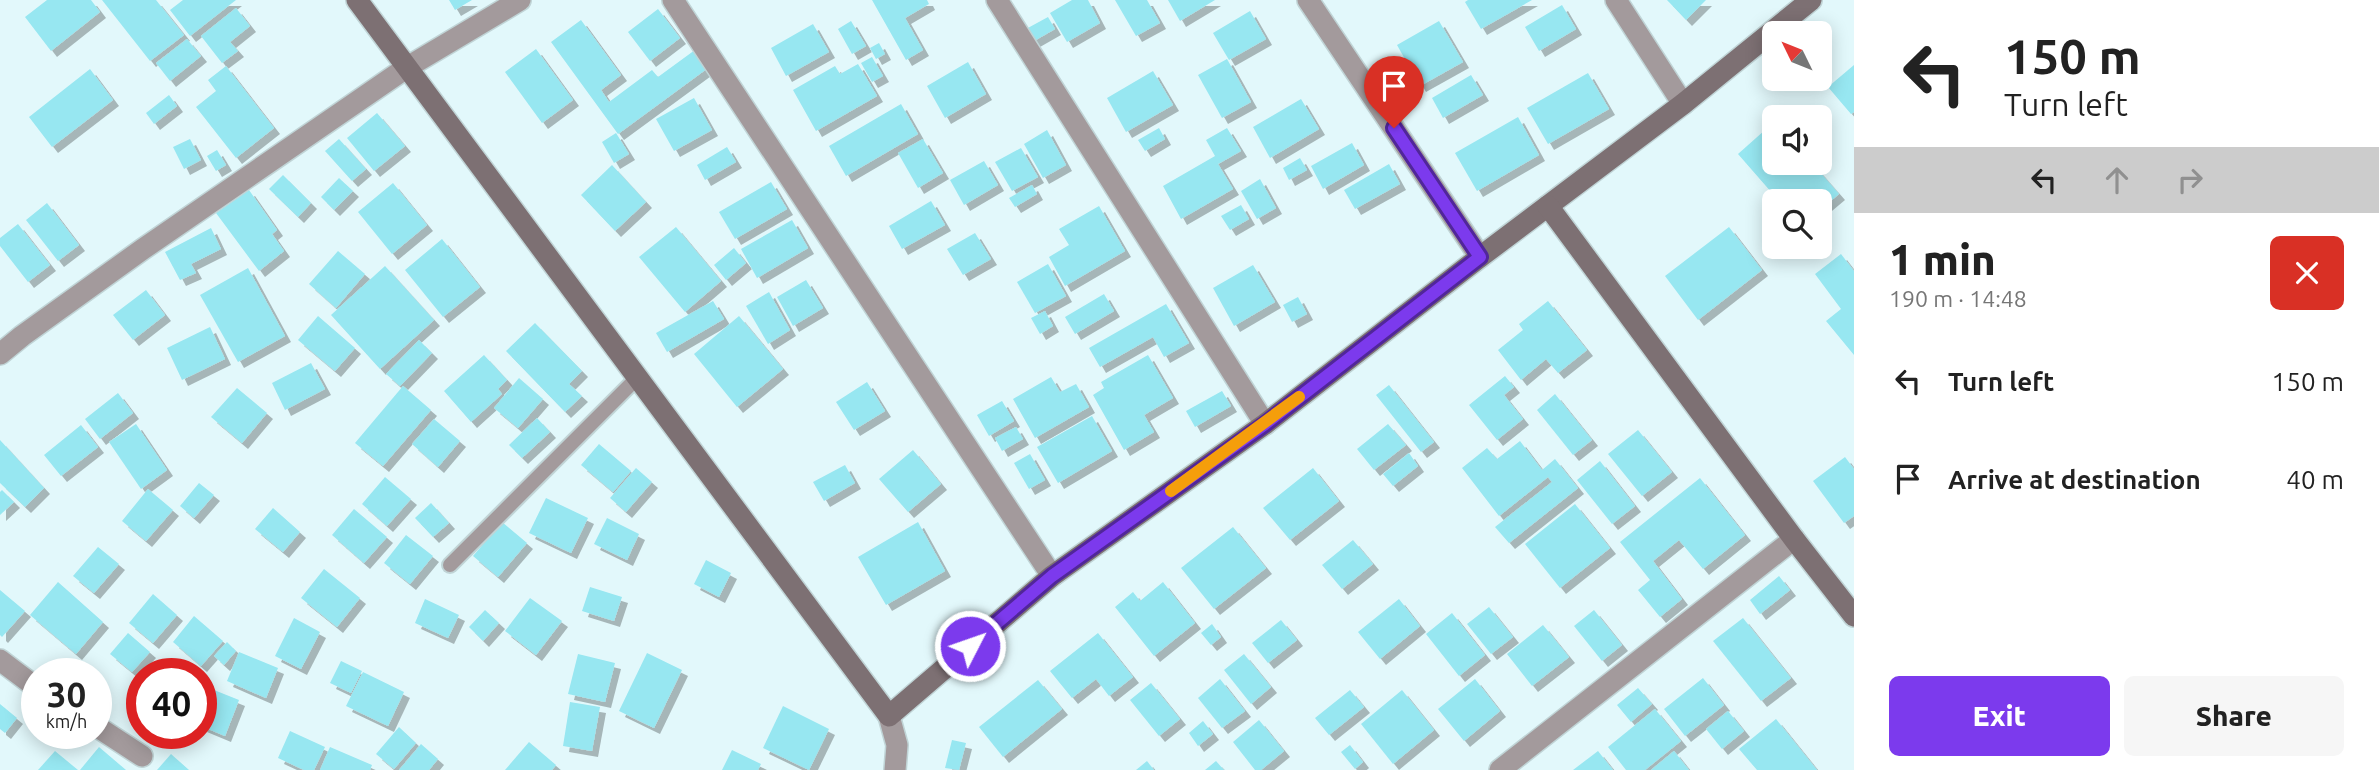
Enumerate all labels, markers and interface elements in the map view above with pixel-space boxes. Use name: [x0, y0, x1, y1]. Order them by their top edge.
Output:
north arrow: [1762, 21, 1832, 91]
map controls: [1762, 21, 1832, 259]
icon: left: [1889, 28, 1980, 119]
text: 150 m: [2004, 28, 2141, 83]
pin: [1364, 56, 1424, 128]
icon: arrive: [1375, 67, 1413, 105]
text: Turn left: [2004, 86, 2128, 122]
button: sound: [1762, 105, 1832, 175]
icon: left: [2025, 161, 2063, 199]
icon: ahead: [2098, 161, 2136, 199]
icon: right: [2171, 161, 2209, 199]
button: search: [1762, 189, 1832, 259]
text: 1 min: [1889, 236, 1996, 283]
button: close: [2270, 236, 2344, 310]
text: 190 m · 14:48: [1889, 286, 2027, 311]
icon: left: [1889, 362, 1927, 400]
text: Turn left: [1948, 367, 2054, 396]
text: 150 m: [2272, 367, 2344, 396]
icon: arrive: [1889, 460, 1927, 498]
text: Arrive at destination: [1948, 465, 2201, 494]
text: 40 m: [2286, 465, 2344, 494]
position arrow: [933, 609, 1007, 683]
speed limit sign: 40: [126, 658, 217, 749]
text: 30: [47, 674, 86, 714]
button: Exit: [1889, 676, 2110, 756]
button: Share: [2124, 676, 2344, 756]
text: km/h: [46, 711, 87, 731]

